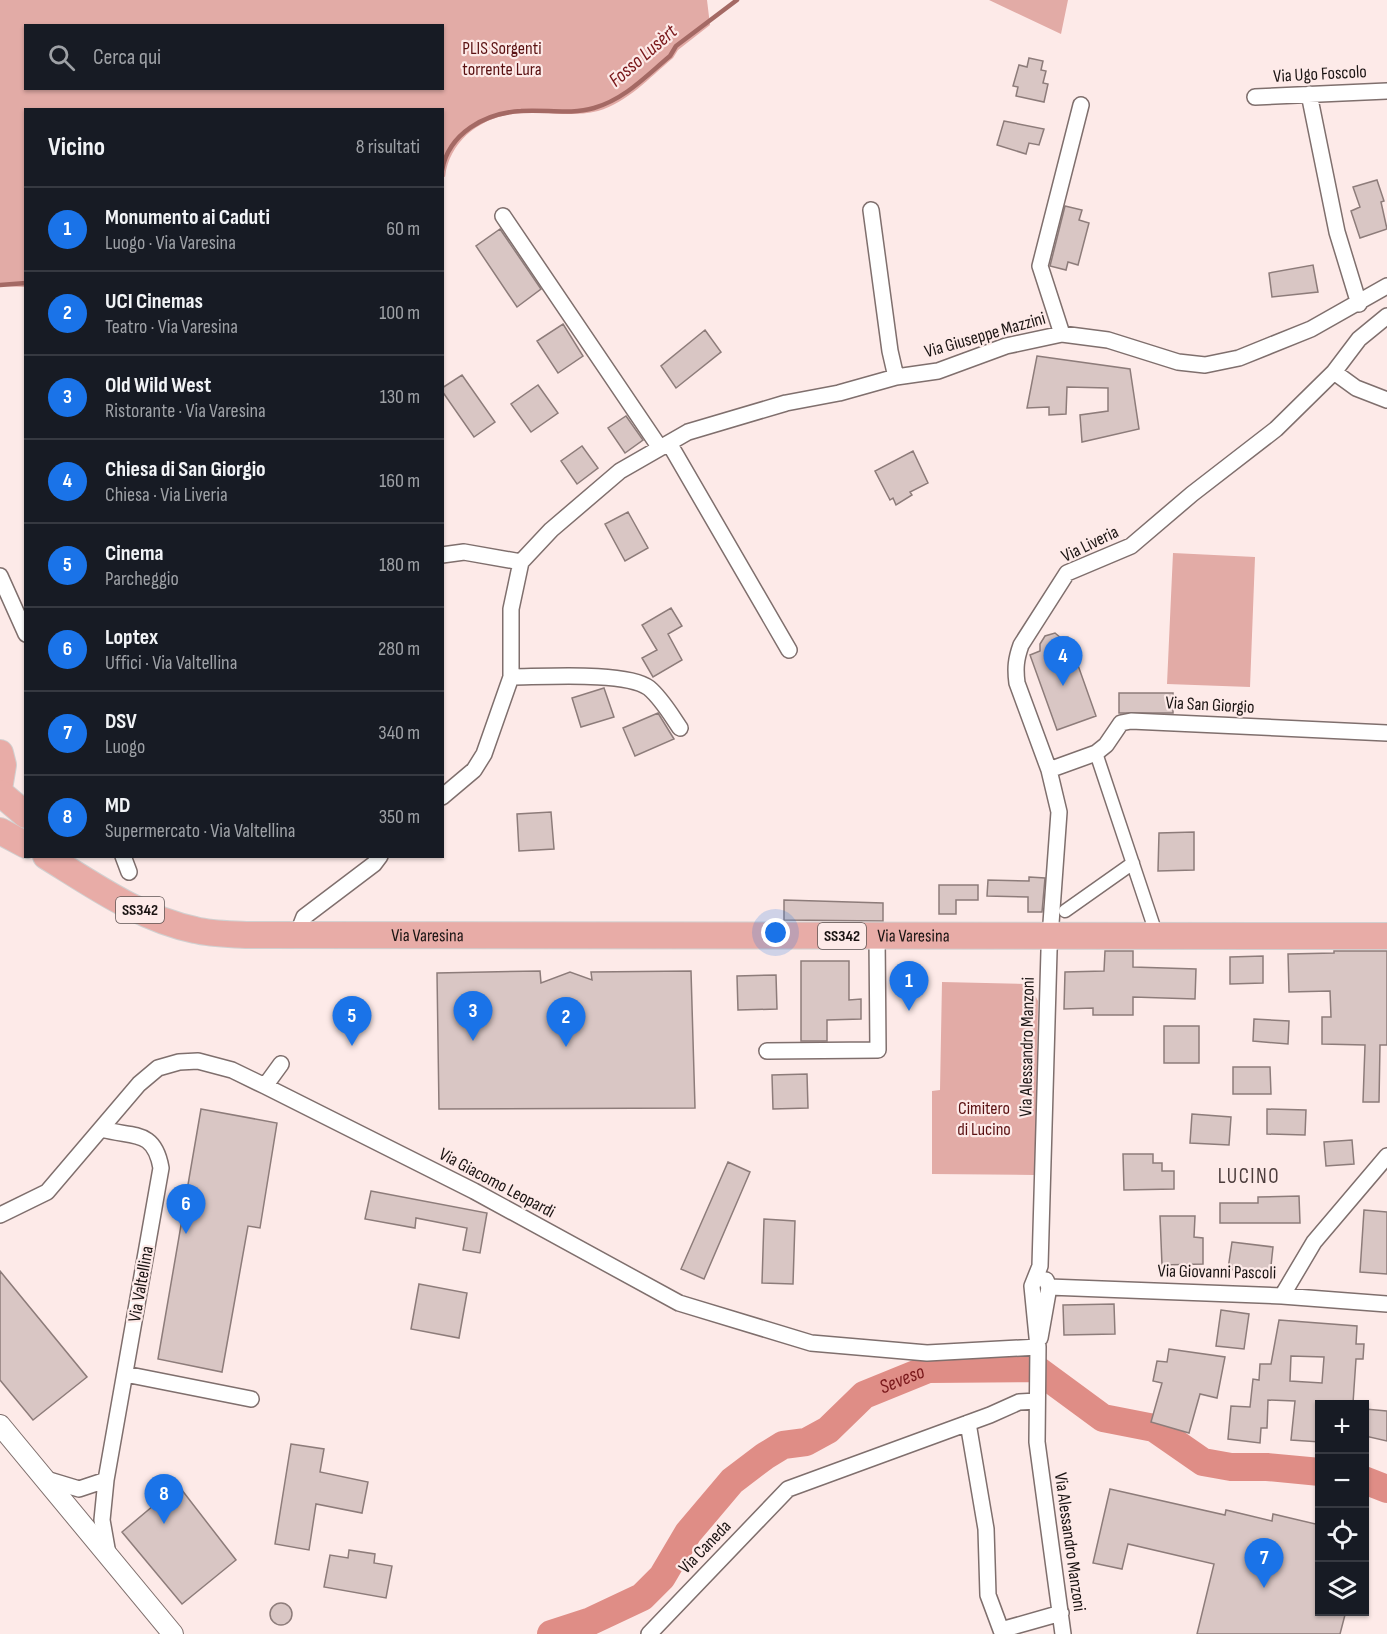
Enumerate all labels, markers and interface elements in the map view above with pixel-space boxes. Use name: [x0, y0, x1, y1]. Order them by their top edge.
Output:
water label: Fosso Lusèrt: [604, 19, 683, 92]
search box: [24, 24, 444, 90]
park label: PLIS Sorgenti torrente Lura: [462, 38, 542, 80]
icon: search: [45, 41, 78, 74]
text: Cerca qui: [93, 44, 161, 71]
street label: Via Ugo Foscolo: [1273, 61, 1367, 87]
text: Vicino: [48, 132, 105, 163]
text: 8 risultati: [356, 135, 420, 159]
text: Monumento ai Caduti: [105, 204, 270, 231]
text: 1: [64, 217, 71, 241]
text: 60 m: [386, 217, 420, 241]
text: Luogo · Via Varesina: [105, 231, 236, 255]
text: UCI Cinemas: [105, 288, 203, 315]
text: 2: [63, 301, 72, 325]
text: 100 m: [379, 301, 420, 325]
street label: Via Giuseppe Mazzini: [922, 308, 1048, 362]
text: Teatro · Via Varesina: [105, 315, 238, 339]
text: Old Wild West: [105, 372, 211, 399]
text: 3: [63, 385, 72, 409]
text: 130 m: [380, 385, 420, 409]
text: Ristorante · Via Varesina: [105, 399, 266, 423]
text: Chiesa di San Giorgio: [105, 456, 266, 483]
text: 4: [63, 469, 72, 493]
text: 160 m: [379, 469, 420, 493]
text: Chiesa · Via Liveria: [105, 483, 228, 507]
street label: Via Liveria: [1058, 521, 1122, 567]
text: Cinema: [105, 540, 164, 567]
text: 5: [63, 553, 72, 577]
text: 180 m: [379, 553, 420, 577]
text: Parcheggio: [105, 567, 179, 591]
text: Loptex: [105, 624, 158, 651]
pin: 4: [1044, 636, 1082, 686]
text: 6: [63, 637, 72, 661]
text: 280 m: [378, 637, 420, 661]
text: Uffici · Via Valtellina: [105, 651, 237, 675]
street label: Via San Giorgio: [1165, 692, 1255, 718]
text: DSV: [105, 708, 137, 735]
text: 7: [63, 721, 72, 745]
text: 340 m: [378, 721, 420, 745]
text: Luogo: [105, 735, 145, 759]
text: MD: [105, 792, 130, 819]
text: 8: [63, 805, 72, 829]
text: 350 m: [379, 805, 420, 829]
text: Supermercato · Via Valtellina: [105, 819, 296, 843]
road number: SS342: [116, 897, 164, 923]
your location: [761, 918, 790, 947]
road number: SS342: [818, 923, 866, 949]
street label: Via Varesina: [391, 925, 464, 946]
street label: Via Varesina: [877, 925, 950, 946]
pin: 1: [890, 962, 928, 1011]
street label: Via Alessandro Manzoni: [1015, 977, 1039, 1117]
pin: 3: [454, 992, 492, 1041]
pin: 5: [332, 996, 372, 1046]
pin: 2: [546, 998, 586, 1047]
park label: Cimitero di Lucino: [957, 1098, 1011, 1140]
street label: Via Giacomo Leopardi: [435, 1144, 559, 1222]
district label: LUCINO: [1218, 1164, 1280, 1189]
pin: 6: [166, 1184, 206, 1234]
street label: Via Valtellina: [124, 1244, 158, 1324]
street label: Via Giovanni Pascoli: [1158, 1260, 1276, 1284]
water label: Seveso: [876, 1360, 928, 1399]
map controls: [1315, 1400, 1369, 1616]
button: +: [1315, 1400, 1369, 1454]
button: −: [1315, 1454, 1369, 1508]
street label: Via Alessandro Manzoni: [1050, 1471, 1090, 1613]
pin: 8: [144, 1474, 184, 1524]
button: locate: [1315, 1508, 1369, 1562]
street label: Via Caneda: [675, 1516, 736, 1578]
pin: 7: [1244, 1538, 1284, 1588]
button: layers: [1315, 1562, 1369, 1616]

